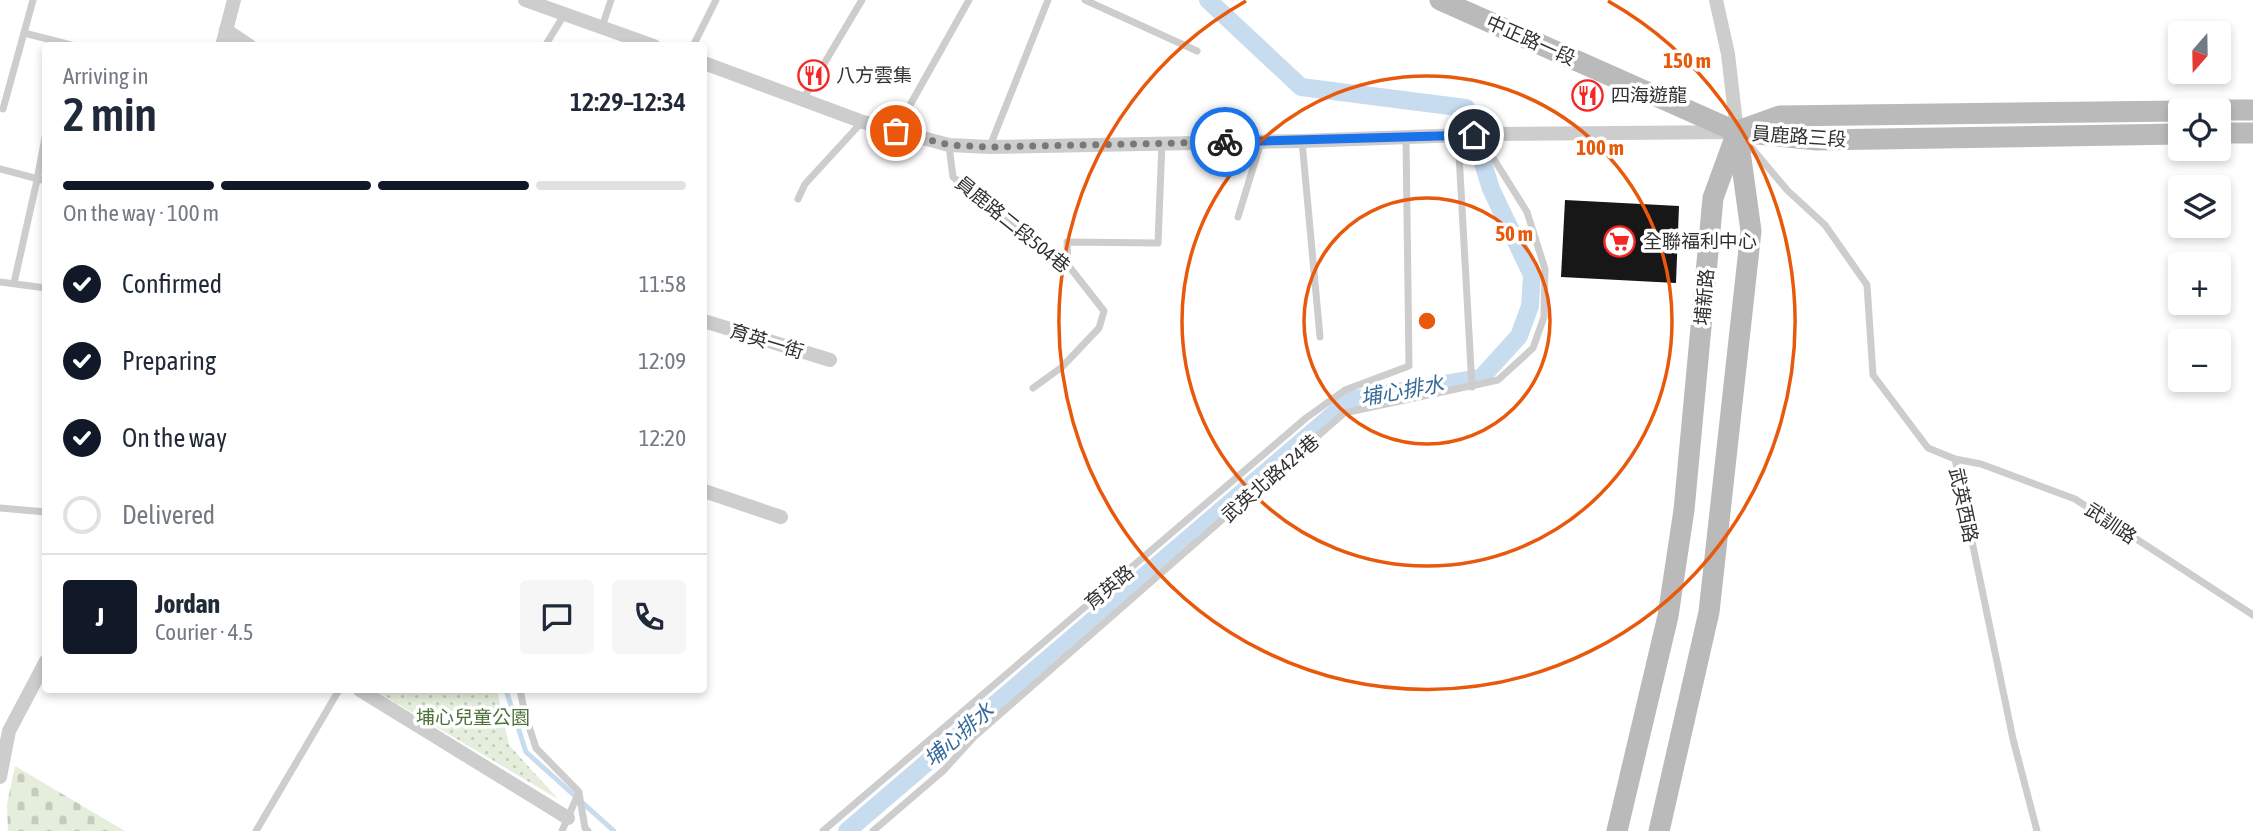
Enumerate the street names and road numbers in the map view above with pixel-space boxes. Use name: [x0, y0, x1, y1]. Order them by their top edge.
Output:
street label: 中正路一段: [1483, 11, 1579, 69]
street label: 員鹿路三段: [1751, 122, 1847, 150]
street label: 員鹿路二段504巷: [951, 171, 1075, 277]
street label: 埔新路: [1691, 268, 1717, 326]
street label: 育英一街: [727, 319, 807, 363]
street label: 武英北路424巷: [1217, 430, 1323, 526]
street label: 武英西路: [1945, 466, 1983, 544]
street label: 武訓路: [2081, 498, 2141, 548]
street label: 育英路: [1080, 560, 1138, 614]

